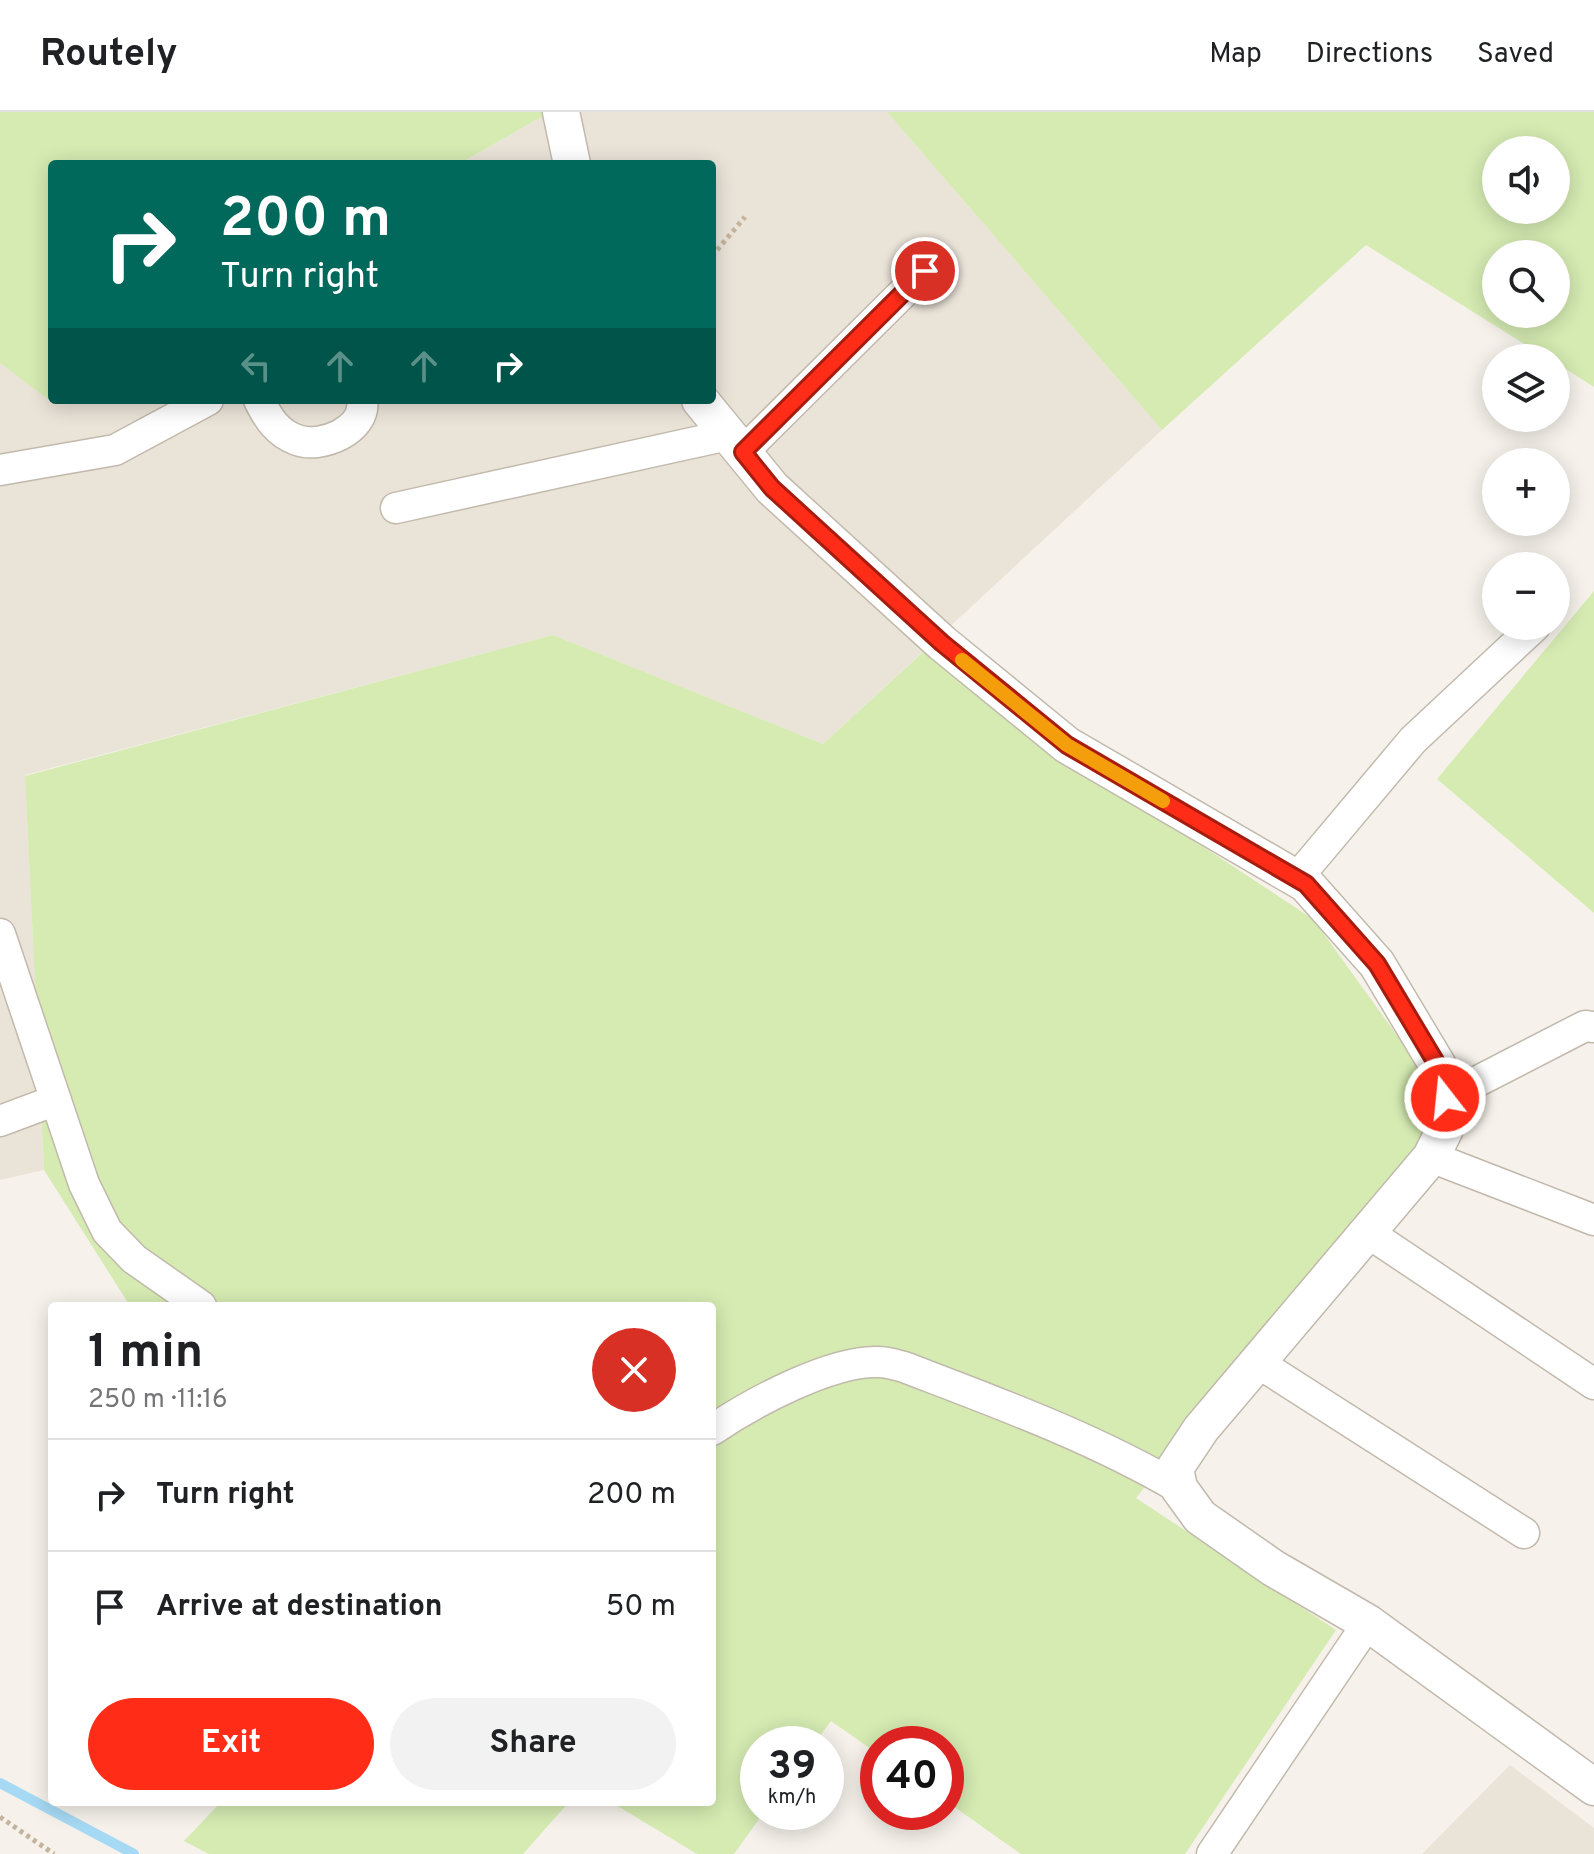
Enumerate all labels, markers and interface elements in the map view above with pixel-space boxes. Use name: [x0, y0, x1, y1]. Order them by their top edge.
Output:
text: Routely: [40, 31, 178, 80]
text: Map: [1209, 37, 1262, 73]
text: Directions: [1306, 37, 1433, 73]
text: Saved: [1477, 37, 1554, 73]
map controls: [1482, 136, 1570, 640]
button: sound: [1482, 136, 1570, 224]
text: 200 m: [220, 186, 391, 256]
icon: right: [88, 192, 192, 296]
pin: [891, 237, 959, 305]
button: search: [1482, 240, 1570, 328]
icon: arrive: [903, 249, 947, 293]
text: Turn right: [220, 255, 379, 301]
icon: left: [234, 344, 278, 388]
icon: ahead: [318, 344, 362, 388]
icon: ahead: [402, 344, 446, 388]
icon: right: [486, 344, 530, 388]
button: layers: [1482, 344, 1570, 432]
button: +: [1482, 448, 1570, 536]
button: −: [1482, 552, 1570, 640]
position arrow: [1403, 1056, 1487, 1140]
text: 1 min: [88, 1324, 203, 1384]
button: close: [592, 1328, 676, 1412]
text: 250 m · 11:16: [88, 1384, 228, 1417]
icon: right: [88, 1473, 132, 1517]
text: Turn right: [156, 1477, 294, 1514]
text: 200 m: [587, 1477, 676, 1514]
icon: arrive: [88, 1585, 132, 1629]
text: Arrive at destination: [156, 1589, 442, 1626]
text: 50 m: [606, 1589, 676, 1626]
button: Exit: [88, 1698, 374, 1790]
button: Share: [390, 1698, 676, 1790]
speed limit sign: 40: [860, 1726, 964, 1830]
text: 39: [768, 1743, 816, 1793]
text: km/h: [768, 1785, 816, 1811]

